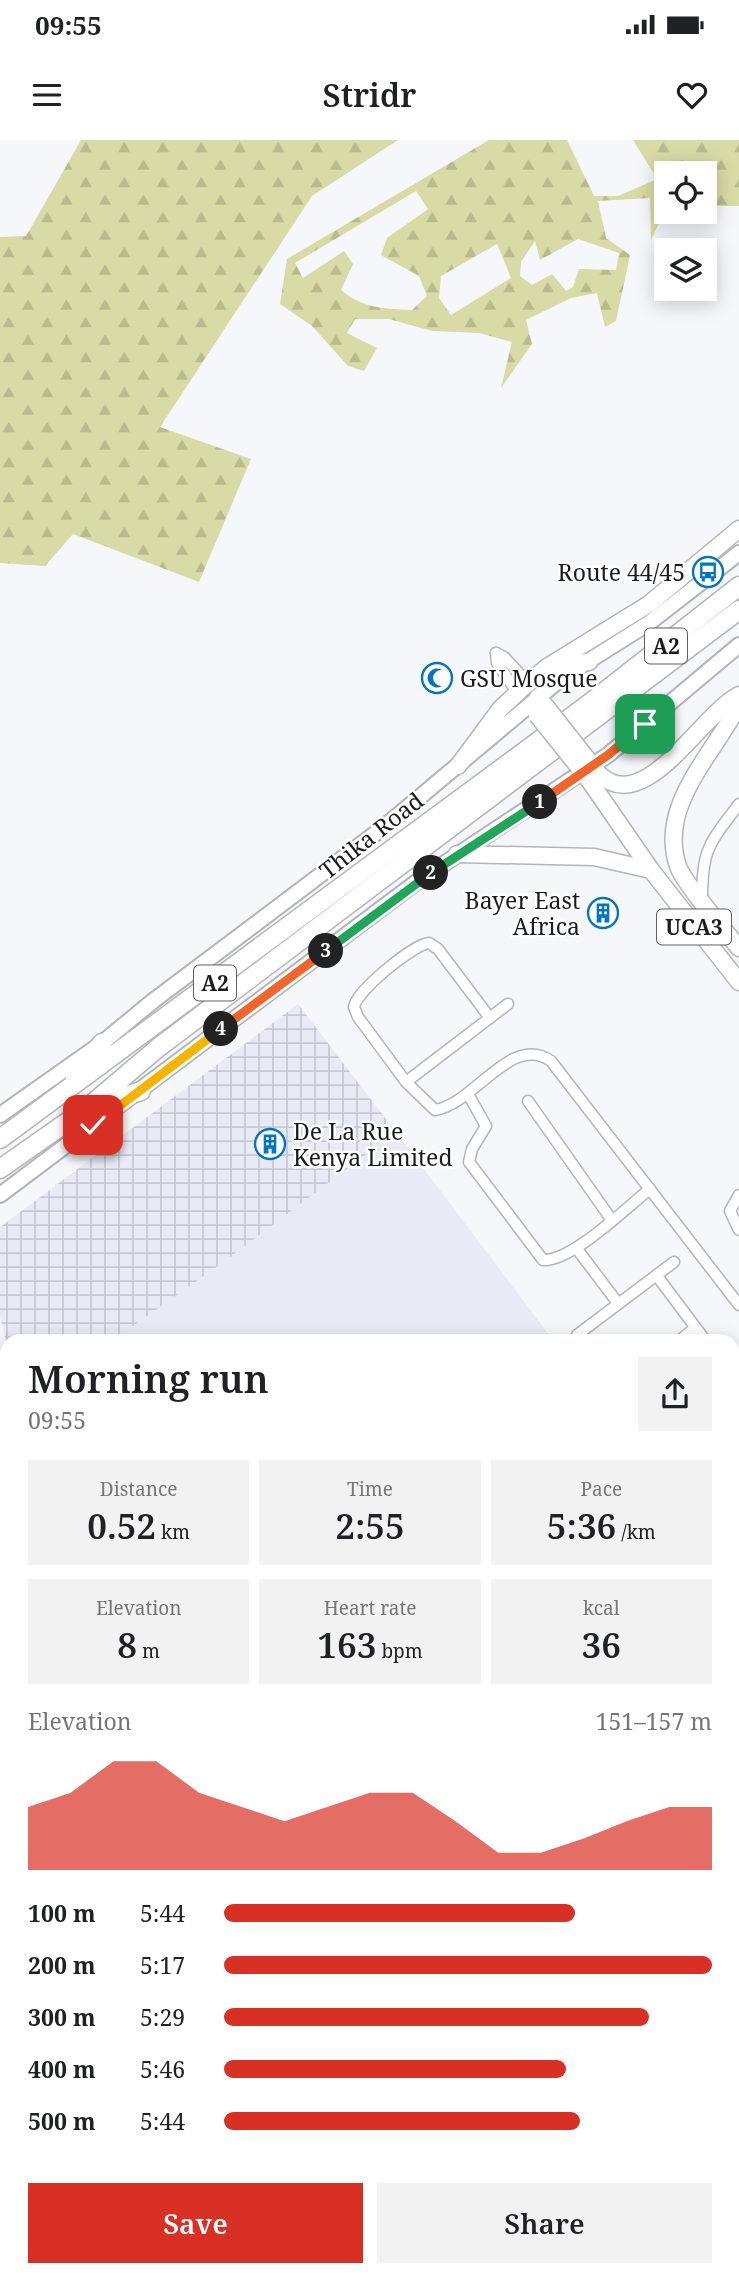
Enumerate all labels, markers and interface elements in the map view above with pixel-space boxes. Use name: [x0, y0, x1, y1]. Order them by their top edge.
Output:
text: 09:55: [35, 7, 102, 43]
text: Stridr: [323, 73, 416, 116]
icon: menu: [28, 76, 66, 114]
icon: heart: [673, 76, 711, 114]
map controls: [654, 161, 717, 301]
button: locate: [654, 161, 717, 224]
button: layers: [654, 238, 717, 301]
bus stop icon: Route 44/45: [691, 555, 725, 589]
place label: Route 44/45: [558, 556, 685, 588]
road number: A2: [645, 629, 687, 664]
mosque icon: GSU Mosque: [420, 661, 454, 695]
place label: GSU Mosque: [460, 662, 598, 694]
pin: [615, 694, 675, 754]
icon: arrive: [626, 705, 664, 743]
street label: Thika Road: [312, 784, 430, 886]
pin: 1: [522, 784, 558, 820]
text: 1: [534, 788, 545, 814]
pin: 2: [414, 856, 448, 890]
text: 2: [425, 859, 436, 885]
place label: Bayer East Africa: [465, 884, 580, 942]
building icon: Bayer East Africa: [586, 896, 620, 930]
road number: UCA3: [657, 910, 731, 944]
pin: 3: [308, 934, 344, 968]
text: 3: [320, 937, 331, 963]
road number: A2: [194, 966, 236, 1000]
pin: 4: [204, 1012, 238, 1046]
text: 4: [215, 1015, 226, 1041]
pin: [63, 1095, 123, 1155]
icon: check: [74, 1106, 112, 1144]
place label: De La Rue Kenya Limited: [293, 1115, 453, 1173]
building icon: De La Rue Kenya Limited: [253, 1127, 287, 1161]
text: Morning run: [28, 1352, 269, 1404]
button: share: [638, 1357, 712, 1431]
text: 09:55: [28, 1404, 86, 1436]
text: Distance: [100, 1476, 177, 1502]
text: Time: [347, 1476, 393, 1502]
text: Pace: [580, 1476, 622, 1502]
text: 0.52: [87, 1502, 156, 1549]
text: 2:55: [335, 1502, 405, 1549]
text: 5:36: [547, 1502, 616, 1549]
text: km: [156, 1519, 190, 1545]
text: /km: [616, 1519, 656, 1545]
text: Elevation: [96, 1595, 181, 1621]
text: Heart rate: [324, 1595, 416, 1621]
text: kcal: [583, 1595, 620, 1621]
text: 8: [117, 1621, 137, 1668]
text: 163: [317, 1621, 376, 1668]
text: 36: [582, 1621, 621, 1668]
text: m: [137, 1638, 160, 1664]
text: bpm: [376, 1638, 423, 1664]
text: Elevation: [28, 1705, 132, 1737]
text: 151–157 m: [596, 1705, 712, 1737]
text: 100 m: [28, 1897, 96, 1929]
text: 5:44: [140, 1897, 185, 1929]
text: 200 m: [28, 1949, 96, 1981]
text: 5:17: [140, 1949, 185, 1981]
text: 300 m: [28, 2001, 96, 2033]
text: 5:29: [140, 2001, 185, 2033]
text: 400 m: [28, 2053, 96, 2085]
text: 5:46: [140, 2053, 185, 2085]
text: 500 m: [28, 2105, 96, 2137]
text: 5:44: [140, 2105, 185, 2137]
button: Save: [28, 2183, 363, 2263]
button: Share: [377, 2183, 712, 2263]

